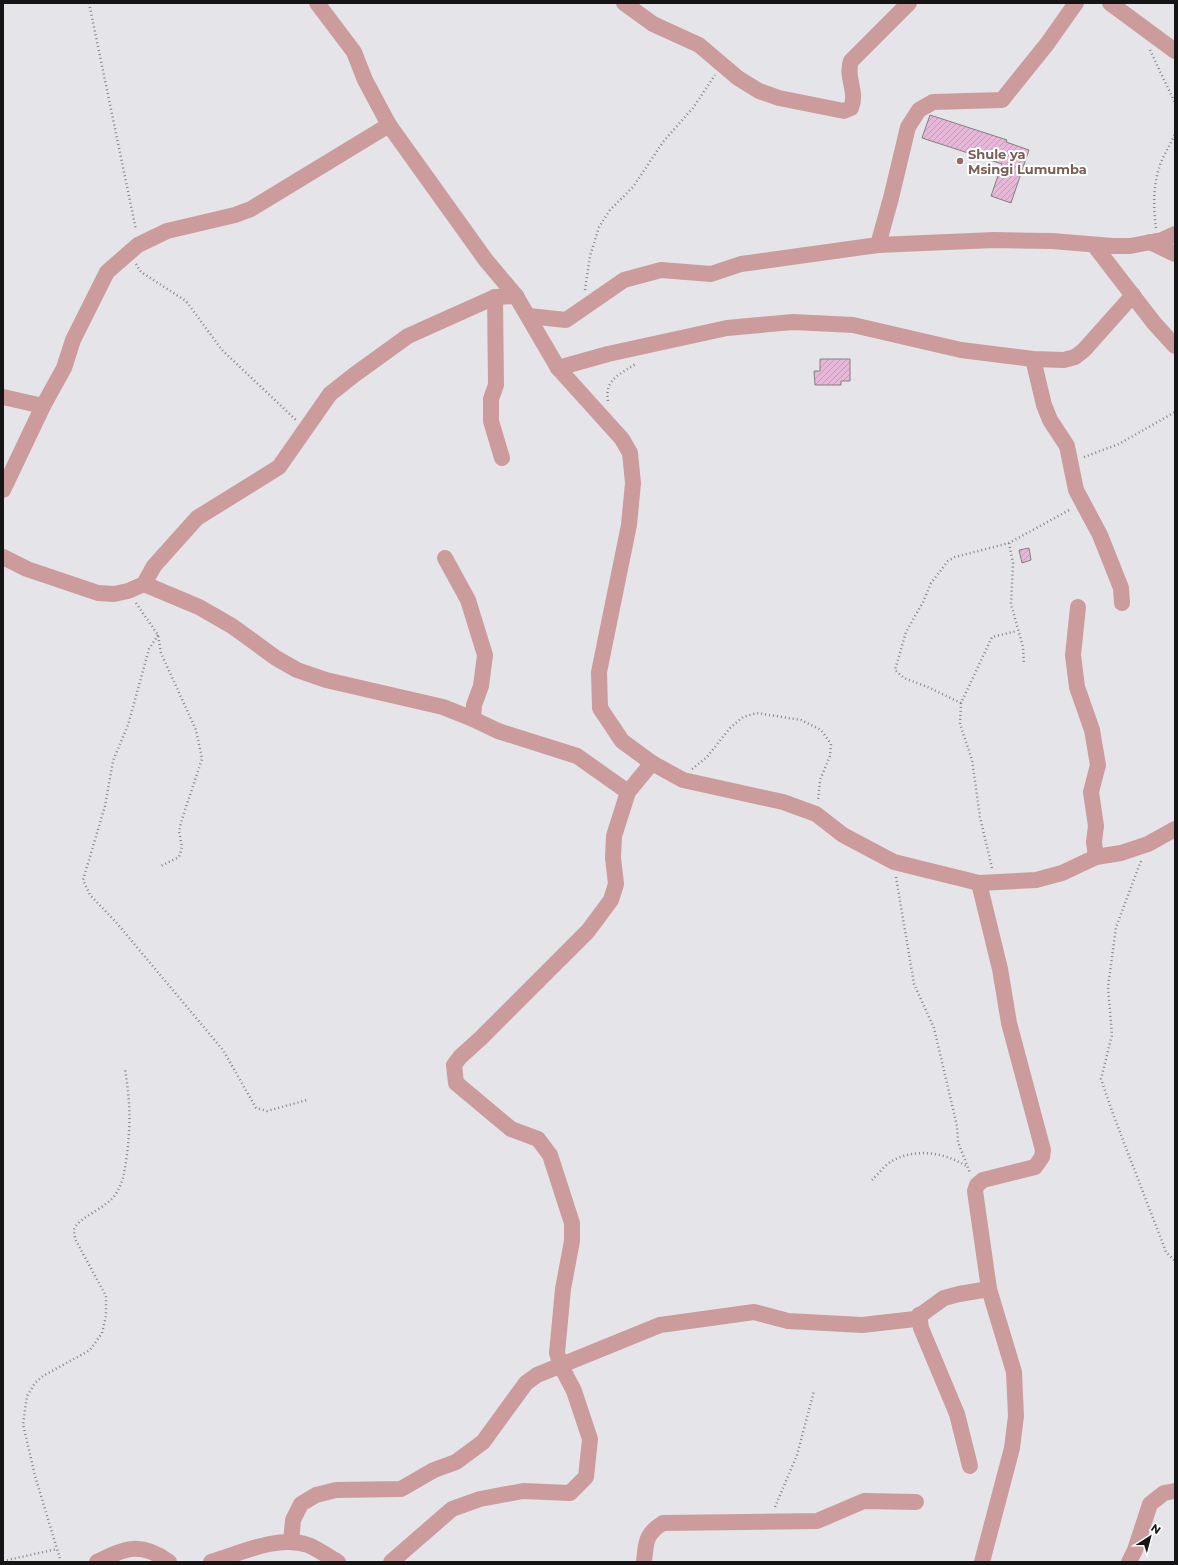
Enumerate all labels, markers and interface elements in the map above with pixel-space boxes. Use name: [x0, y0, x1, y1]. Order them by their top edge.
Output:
place label: Shule ya Msingi Lumumba: [968, 146, 1087, 177]
marker: Shule ya Msingi Lumumba: [955, 156, 965, 166]
north arrow: [1130, 1517, 1170, 1557]
text: N: [1148, 1521, 1164, 1537]

